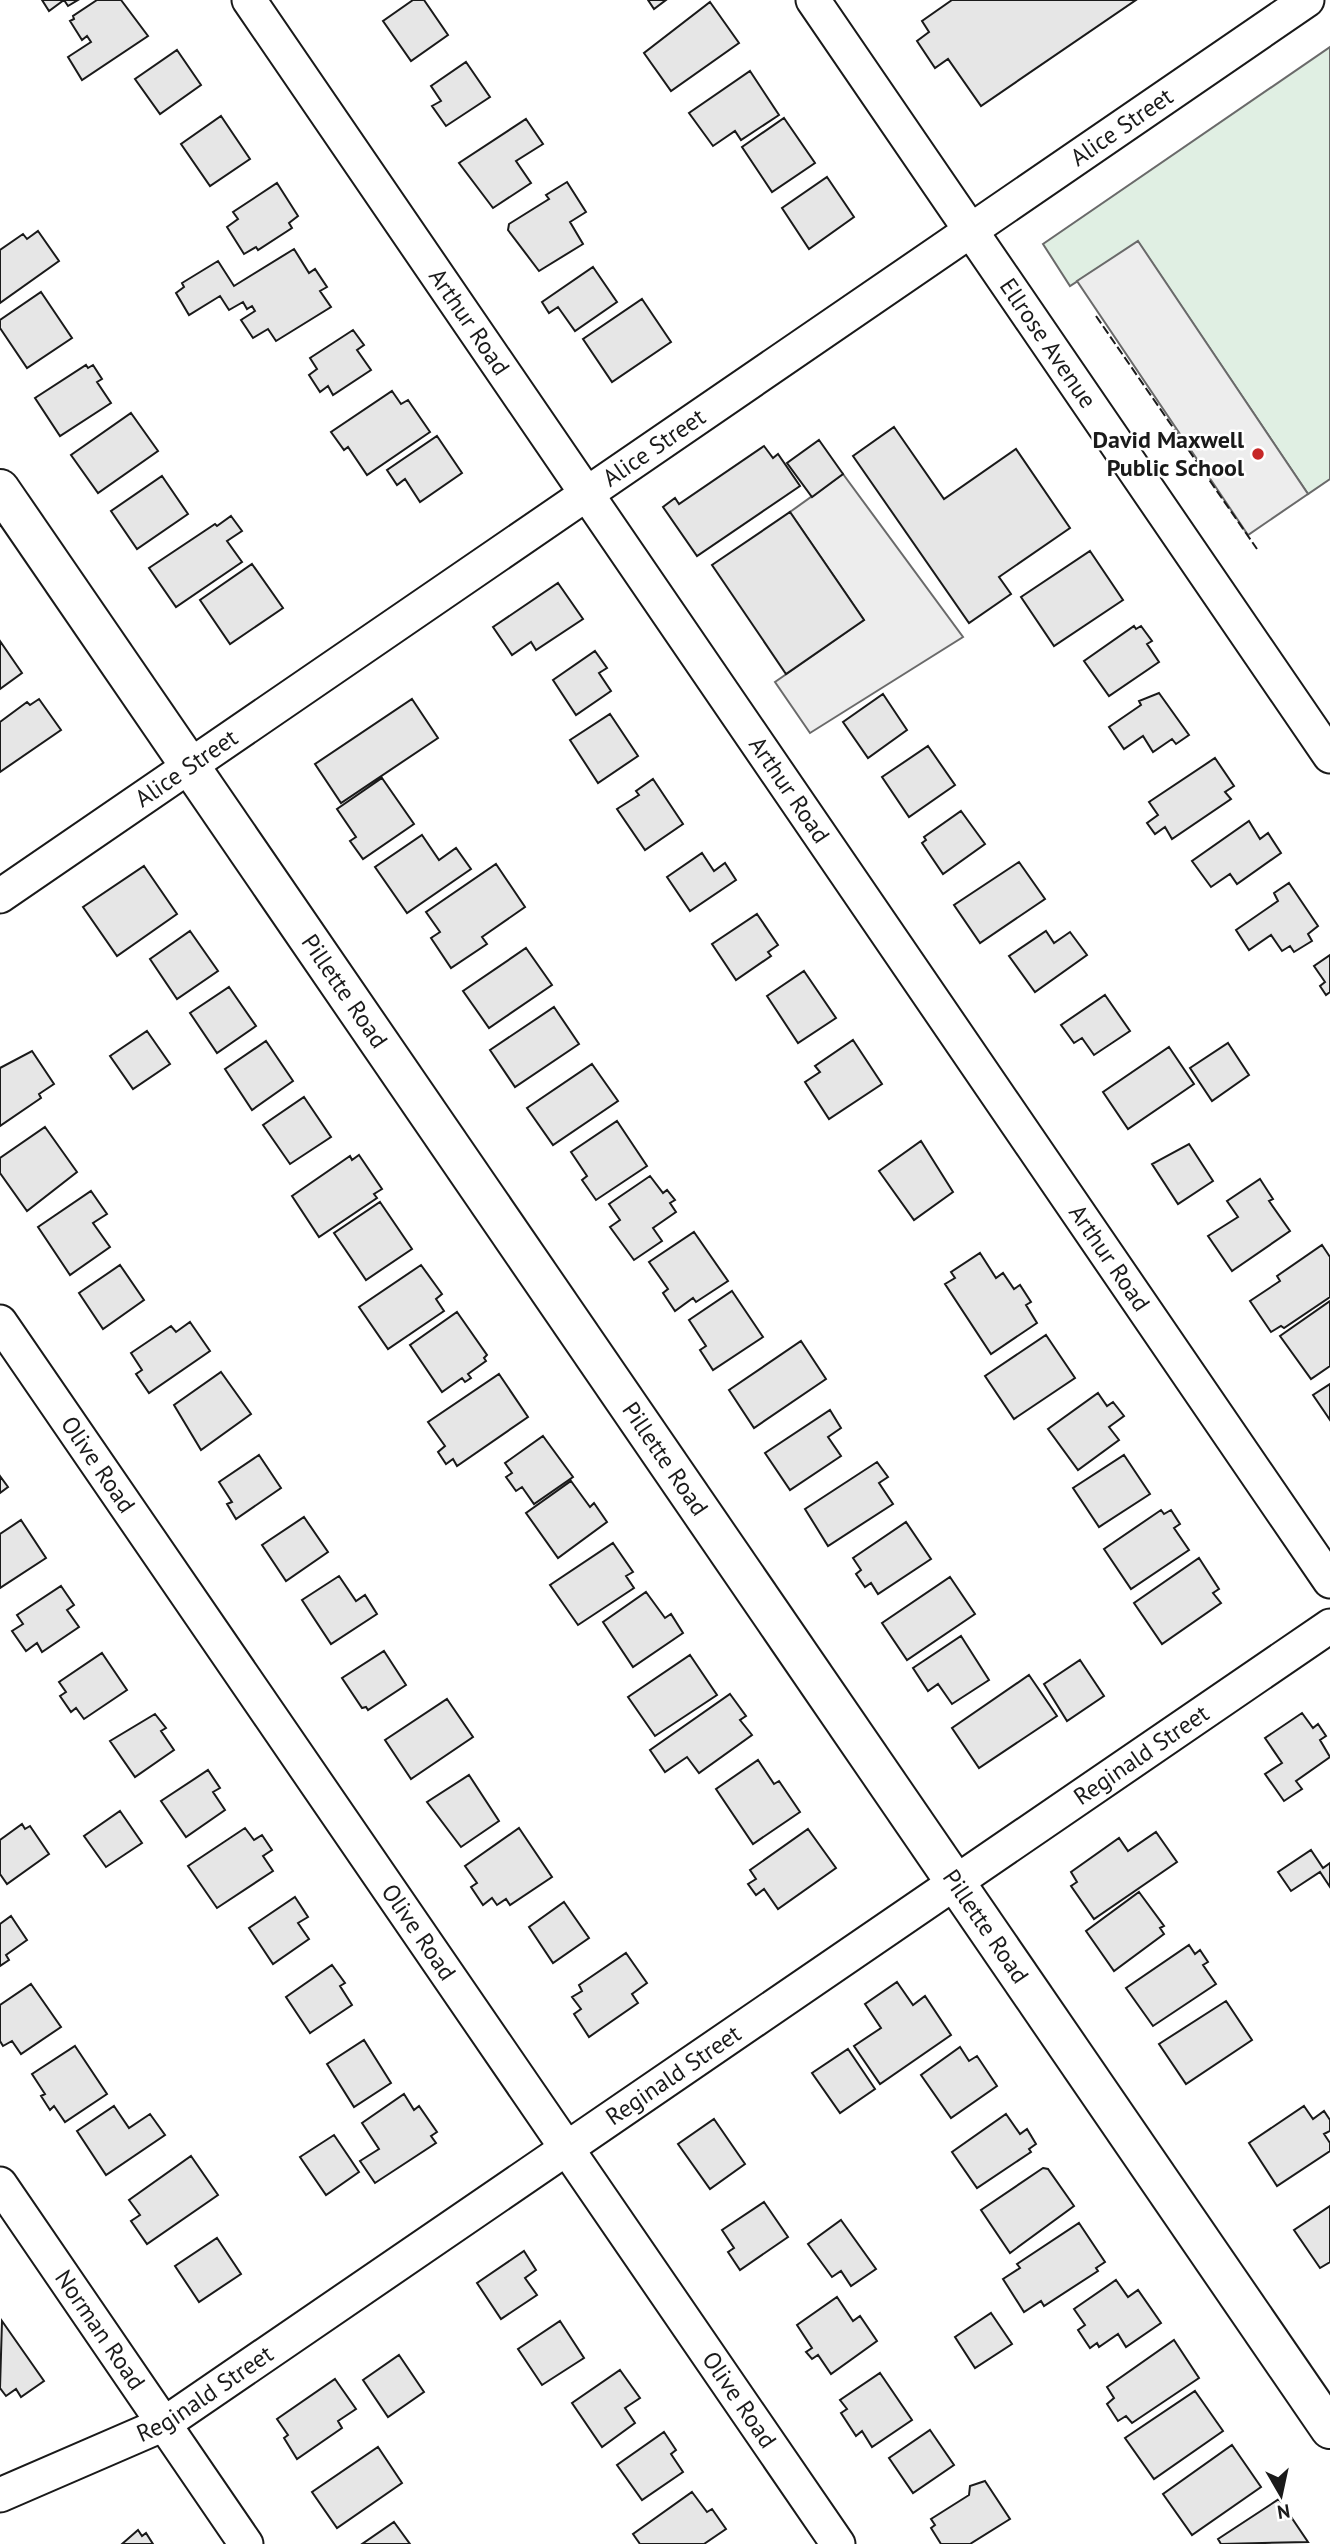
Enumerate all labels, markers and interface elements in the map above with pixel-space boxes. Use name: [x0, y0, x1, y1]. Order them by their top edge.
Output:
street label: Alice Street: [1064, 81, 1179, 173]
street label: Arthur Road: [422, 262, 517, 381]
street label: Ellrose Avenue: [993, 272, 1104, 414]
street label: Alice Street: [596, 401, 711, 493]
place label: David Maxwell Public School: [1093, 424, 1245, 483]
marker: David Maxwell Public School: [1250, 446, 1266, 462]
street label: Alice Street: [129, 722, 243, 814]
street label: Arthur Road: [742, 730, 837, 849]
street label: Pillette Road: [295, 928, 395, 1054]
street label: Arthur Road: [1062, 1198, 1157, 1317]
street label: Pillette Road: [615, 1396, 715, 1522]
street label: Olive Road: [54, 1410, 142, 1519]
street label: Reginald Street: [1067, 1698, 1215, 1812]
street label: Pillette Road: [936, 1863, 1036, 1989]
street label: Olive Road: [375, 1878, 463, 1986]
street label: Reginald Street: [600, 2018, 747, 2132]
street label: Norman Road: [48, 2264, 152, 2396]
street label: Reginald Street: [132, 2338, 279, 2449]
street label: Olive Road: [696, 2345, 784, 2454]
north arrow: [1246, 2460, 1316, 2530]
text: N: [1276, 2499, 1292, 2525]

